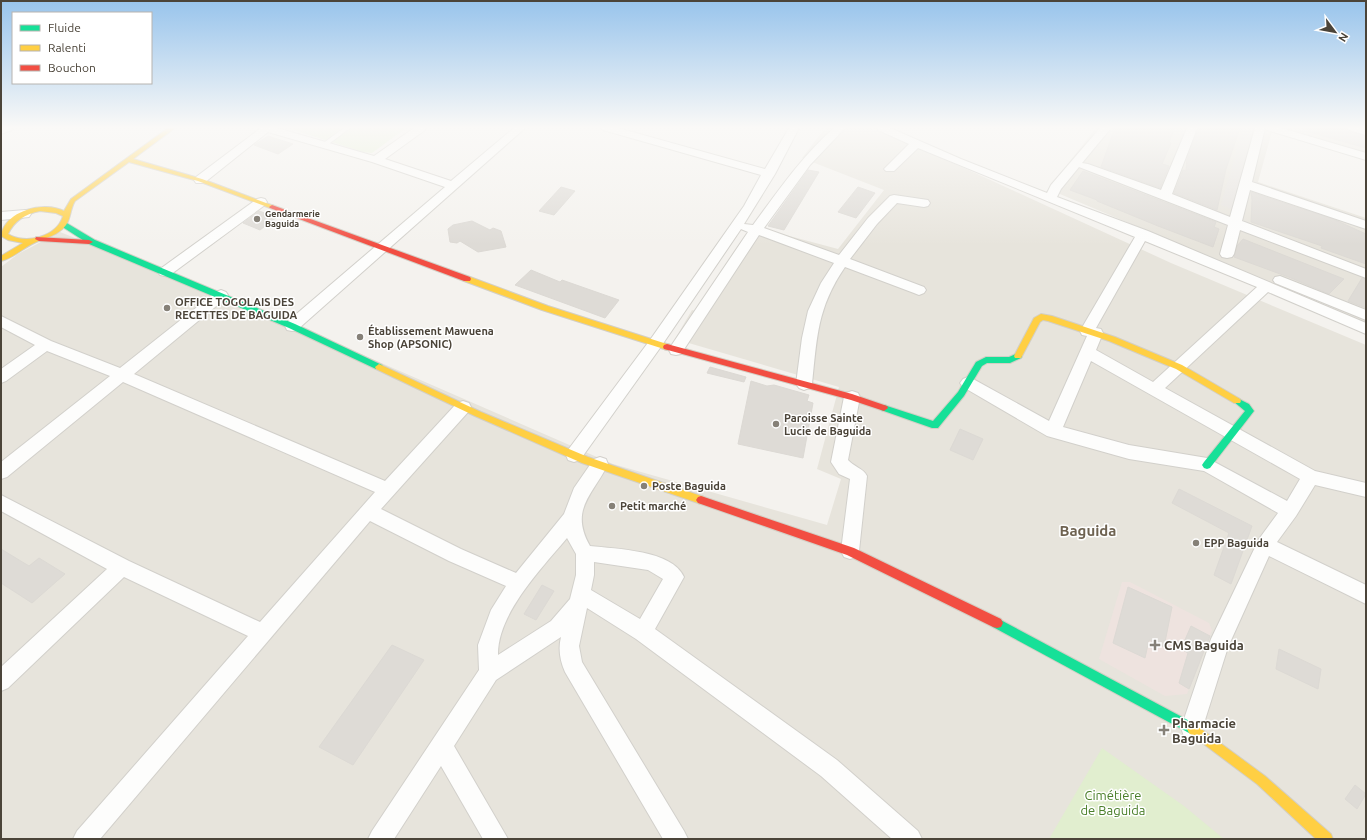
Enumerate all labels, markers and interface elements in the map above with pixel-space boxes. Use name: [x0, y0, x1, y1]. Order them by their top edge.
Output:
legend: [12, 12, 152, 84]
north arrow: [1315, 12, 1355, 52]
text: Fluide: [48, 21, 81, 34]
text: N: [1336, 31, 1351, 44]
text: Ralenti: [48, 41, 86, 54]
text: Bouchon: [48, 61, 96, 74]
place label: Gendarmerie Baguida: [265, 209, 320, 229]
marker: Gendarmerie Baguida: [252, 214, 262, 224]
place label: OFFICE TOGOLAIS DES RECETTES DE BAGUIDA: [175, 296, 297, 321]
marker: OFFICE TOGOLAIS DES RECETTES DE BAGUIDA: [162, 303, 172, 313]
place label: Établissement Mawuena Shop (APSONIC): [368, 324, 494, 351]
marker: Établissement Mawuena Shop (APSONIC): [355, 332, 365, 342]
place label: Paroisse Sainte Lucie de Baguida: [784, 412, 871, 437]
marker: Paroisse Sainte Lucie de Baguida: [771, 419, 781, 429]
place label: Poste Baguida: [652, 480, 726, 492]
marker: Poste Baguida: [639, 481, 649, 491]
place label: Petit marché: [620, 500, 686, 512]
marker: Petit marché: [607, 501, 617, 511]
district label: Baguida: [1059, 522, 1117, 539]
place label: EPP Baguida: [1204, 537, 1269, 549]
marker: EPP Baguida: [1191, 538, 1201, 548]
place label: CMS Baguida: [1164, 638, 1244, 652]
marker: CMS Baguida: [1149, 639, 1161, 651]
place label: Pharmacie Baguida: [1172, 716, 1236, 745]
marker: Pharmacie Baguida: [1159, 725, 1169, 735]
park label: Cimétière de Baguida: [1080, 788, 1146, 817]

